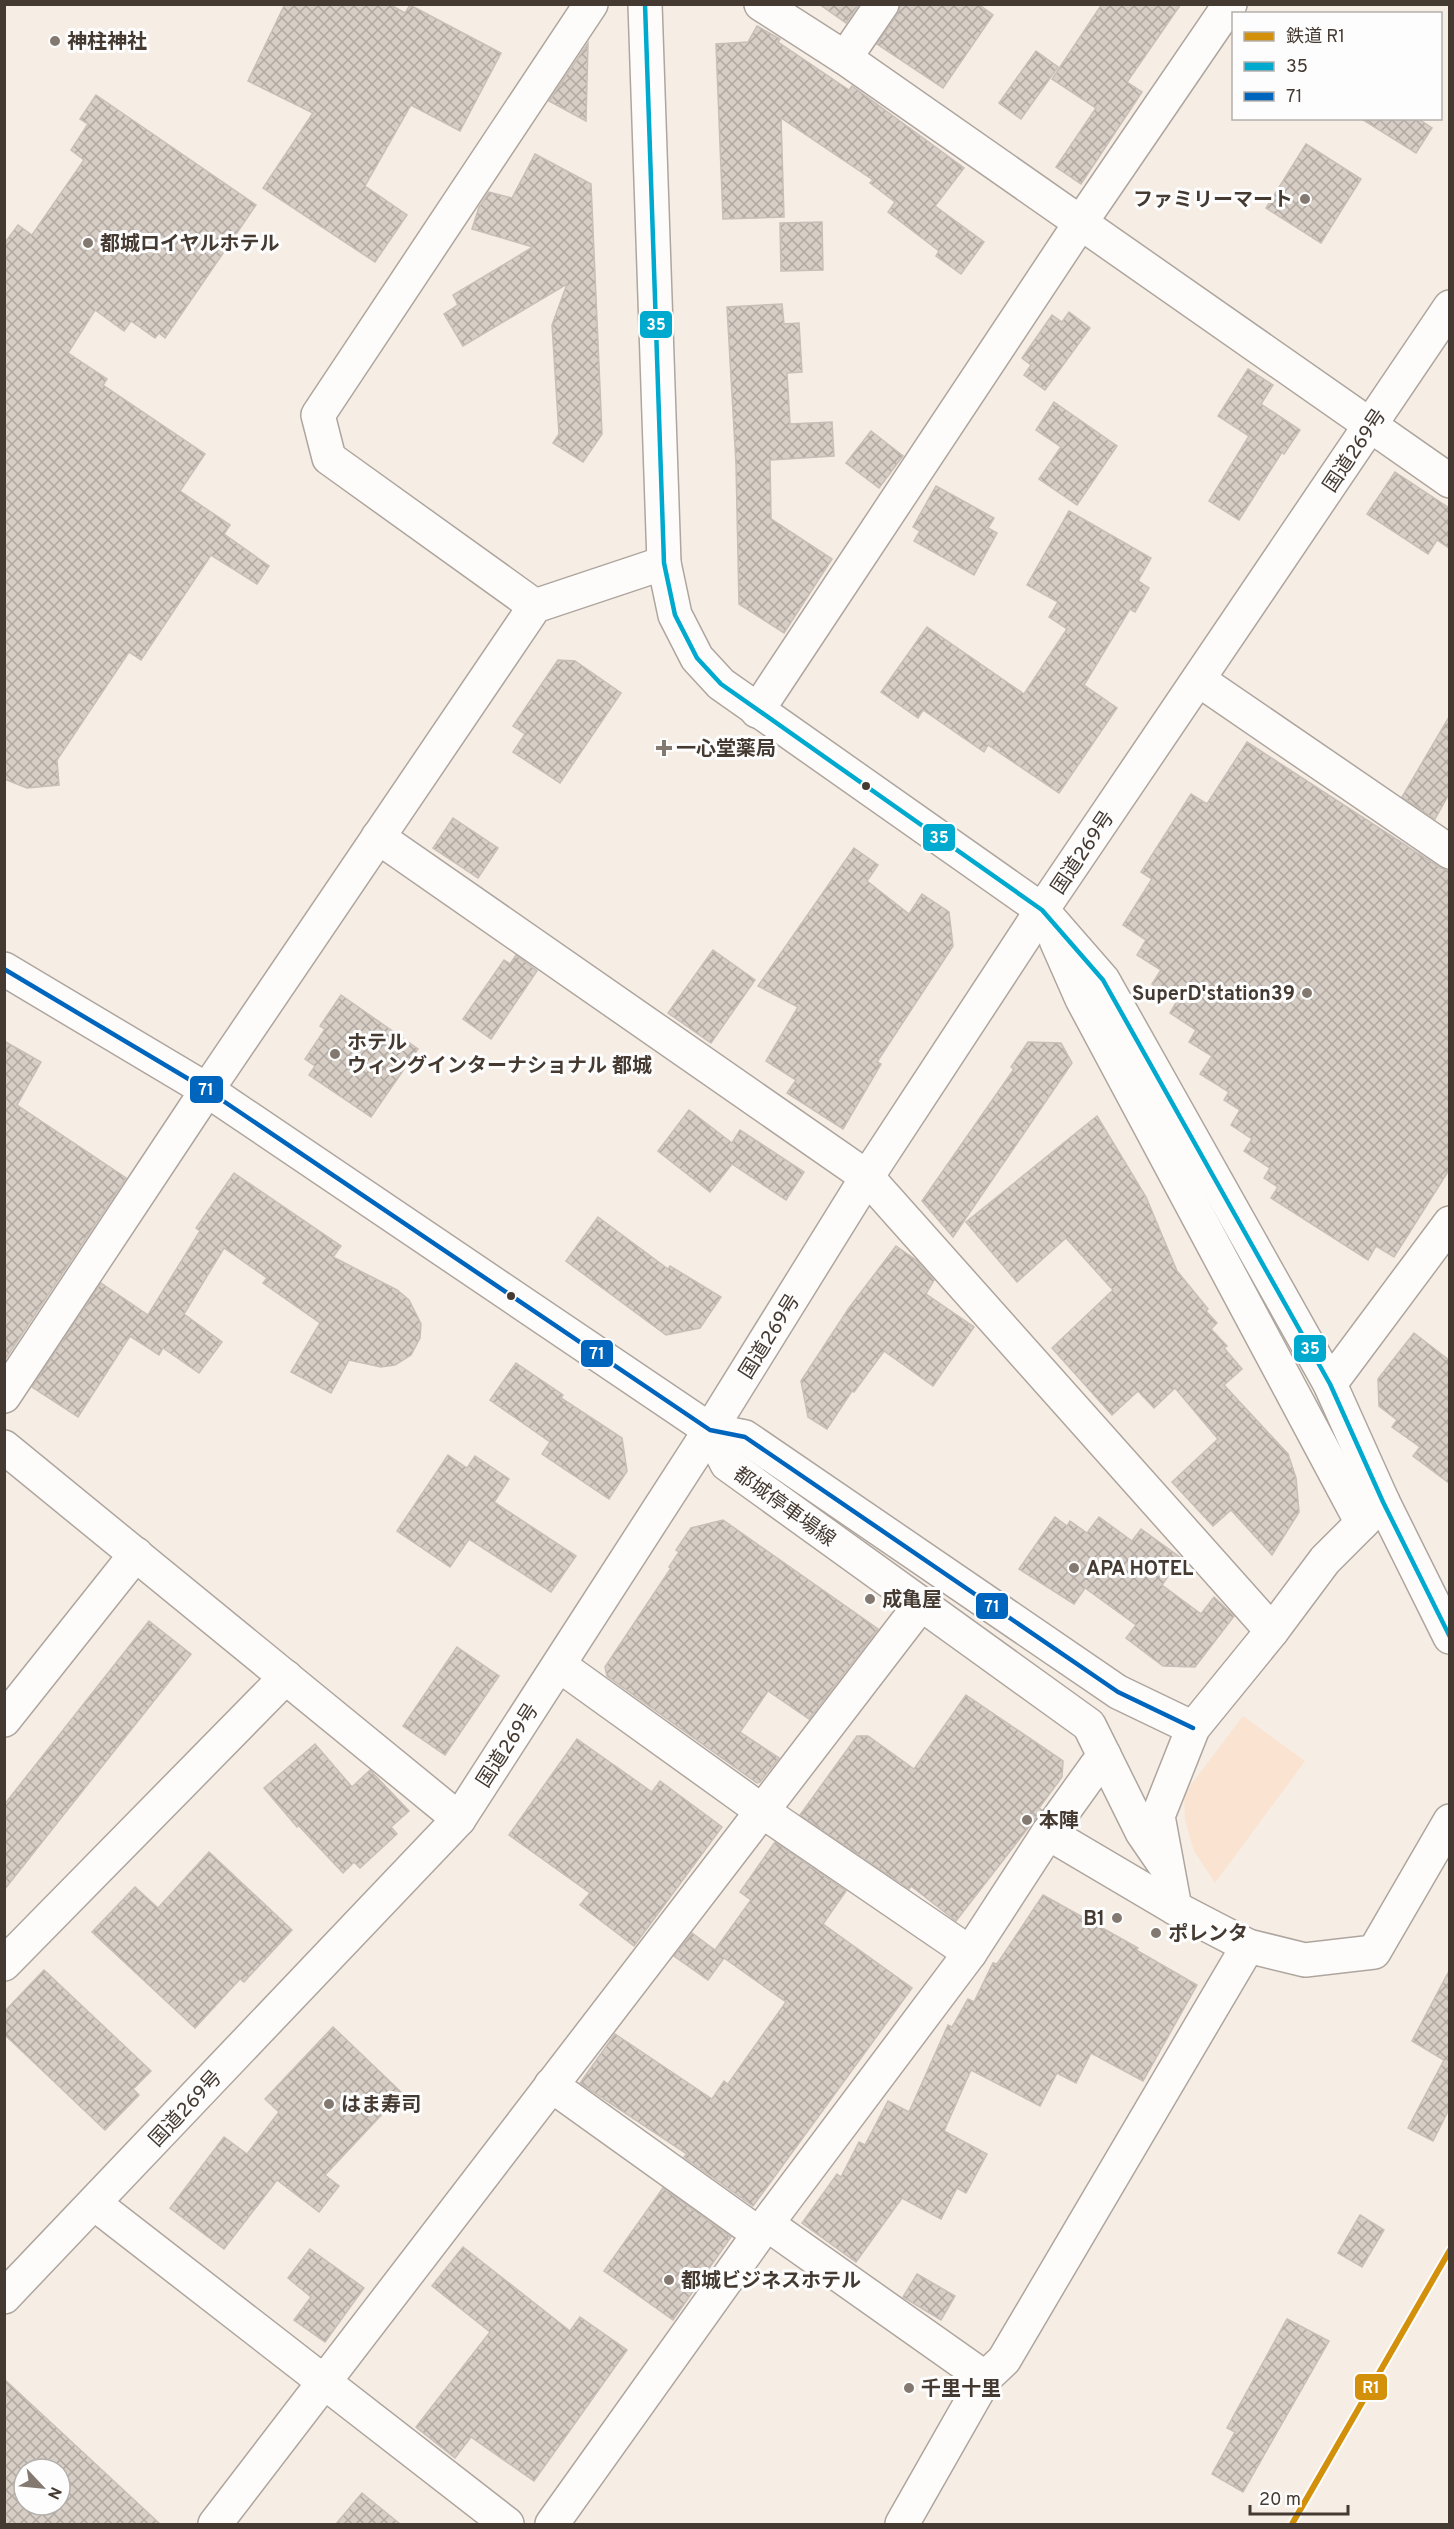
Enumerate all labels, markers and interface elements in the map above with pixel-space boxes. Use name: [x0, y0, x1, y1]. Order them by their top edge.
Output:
legend: [1232, 12, 1442, 120]
text: 鉄道 R1: [1286, 26, 1345, 49]
place label: 神柱神社: [67, 30, 147, 56]
marker: 神柱神社: [48, 34, 62, 48]
text: 35: [1286, 56, 1308, 79]
text: 71: [1286, 86, 1302, 109]
place label: ファミリーマート: [1133, 188, 1293, 214]
marker: ファミリーマート: [1298, 192, 1312, 206]
place label: 都城ロイヤルホテル: [100, 232, 279, 258]
marker: 都城ロイヤルホテル: [81, 236, 95, 250]
line badge: 35: [639, 310, 673, 339]
text: 35: [646, 316, 666, 336]
street label: 国道269号: [1318, 404, 1393, 498]
place label: 一心堂薬局: [676, 737, 776, 763]
marker: 一心堂薬局: [657, 741, 671, 755]
unlabelled marker: [860, 780, 872, 792]
street label: 国道269号: [1046, 806, 1121, 900]
line badge: 35: [922, 823, 956, 852]
text: 35: [929, 829, 949, 849]
place label: SuperD'station39: [1132, 982, 1295, 1008]
marker: SuperD'station39: [1300, 986, 1314, 1000]
place label: ホテル ウィングインターナショナル 都城: [347, 1031, 652, 1080]
marker: ホテル ウィングインターナショナル 都城: [328, 1047, 342, 1061]
line badge: 71: [189, 1075, 224, 1104]
text: 71: [198, 1081, 214, 1101]
unlabelled marker: [505, 1290, 517, 1302]
street label: 国道269号: [734, 1290, 807, 1384]
line badge: 35: [1293, 1334, 1327, 1363]
line badge: 71: [580, 1339, 614, 1368]
text: 35: [1300, 1340, 1320, 1360]
text: 71: [589, 1345, 605, 1365]
street label: 都城停車場線: [728, 1462, 840, 1553]
place label: APA HOTEL: [1086, 1557, 1194, 1583]
marker: APA HOTEL: [1067, 1561, 1081, 1575]
place label: 成亀屋: [882, 1588, 942, 1614]
marker: 成亀屋: [863, 1592, 877, 1606]
line badge: 71: [975, 1592, 1009, 1620]
text: 71: [984, 1598, 1000, 1618]
street label: 国道269号: [472, 1699, 546, 1793]
place label: 本陣: [1039, 1809, 1079, 1835]
marker: 本陣: [1020, 1813, 1034, 1827]
place label: B1: [1083, 1907, 1105, 1933]
marker: B1: [1110, 1911, 1124, 1925]
place label: ポレンタ: [1168, 1922, 1248, 1948]
marker: ポレンタ: [1149, 1926, 1163, 1940]
street label: 国道269号: [144, 2066, 229, 2153]
place label: はま寿司: [341, 2093, 421, 2119]
marker: はま寿司: [322, 2097, 336, 2111]
place label: 都城ビジネスホテル: [681, 2269, 861, 2295]
marker: 都城ビジネスホテル: [662, 2273, 676, 2287]
line badge: R1: [1354, 2373, 1388, 2401]
place label: 千里十里: [921, 2377, 1001, 2403]
text: R1: [1362, 2379, 1380, 2399]
marker: 千里十里: [902, 2381, 916, 2395]
north arrow: [12, 2457, 72, 2517]
scale bar: [1250, 2478, 1348, 2516]
text: N: [42, 2483, 65, 2502]
text: 20 m: [1259, 2489, 1301, 2512]

